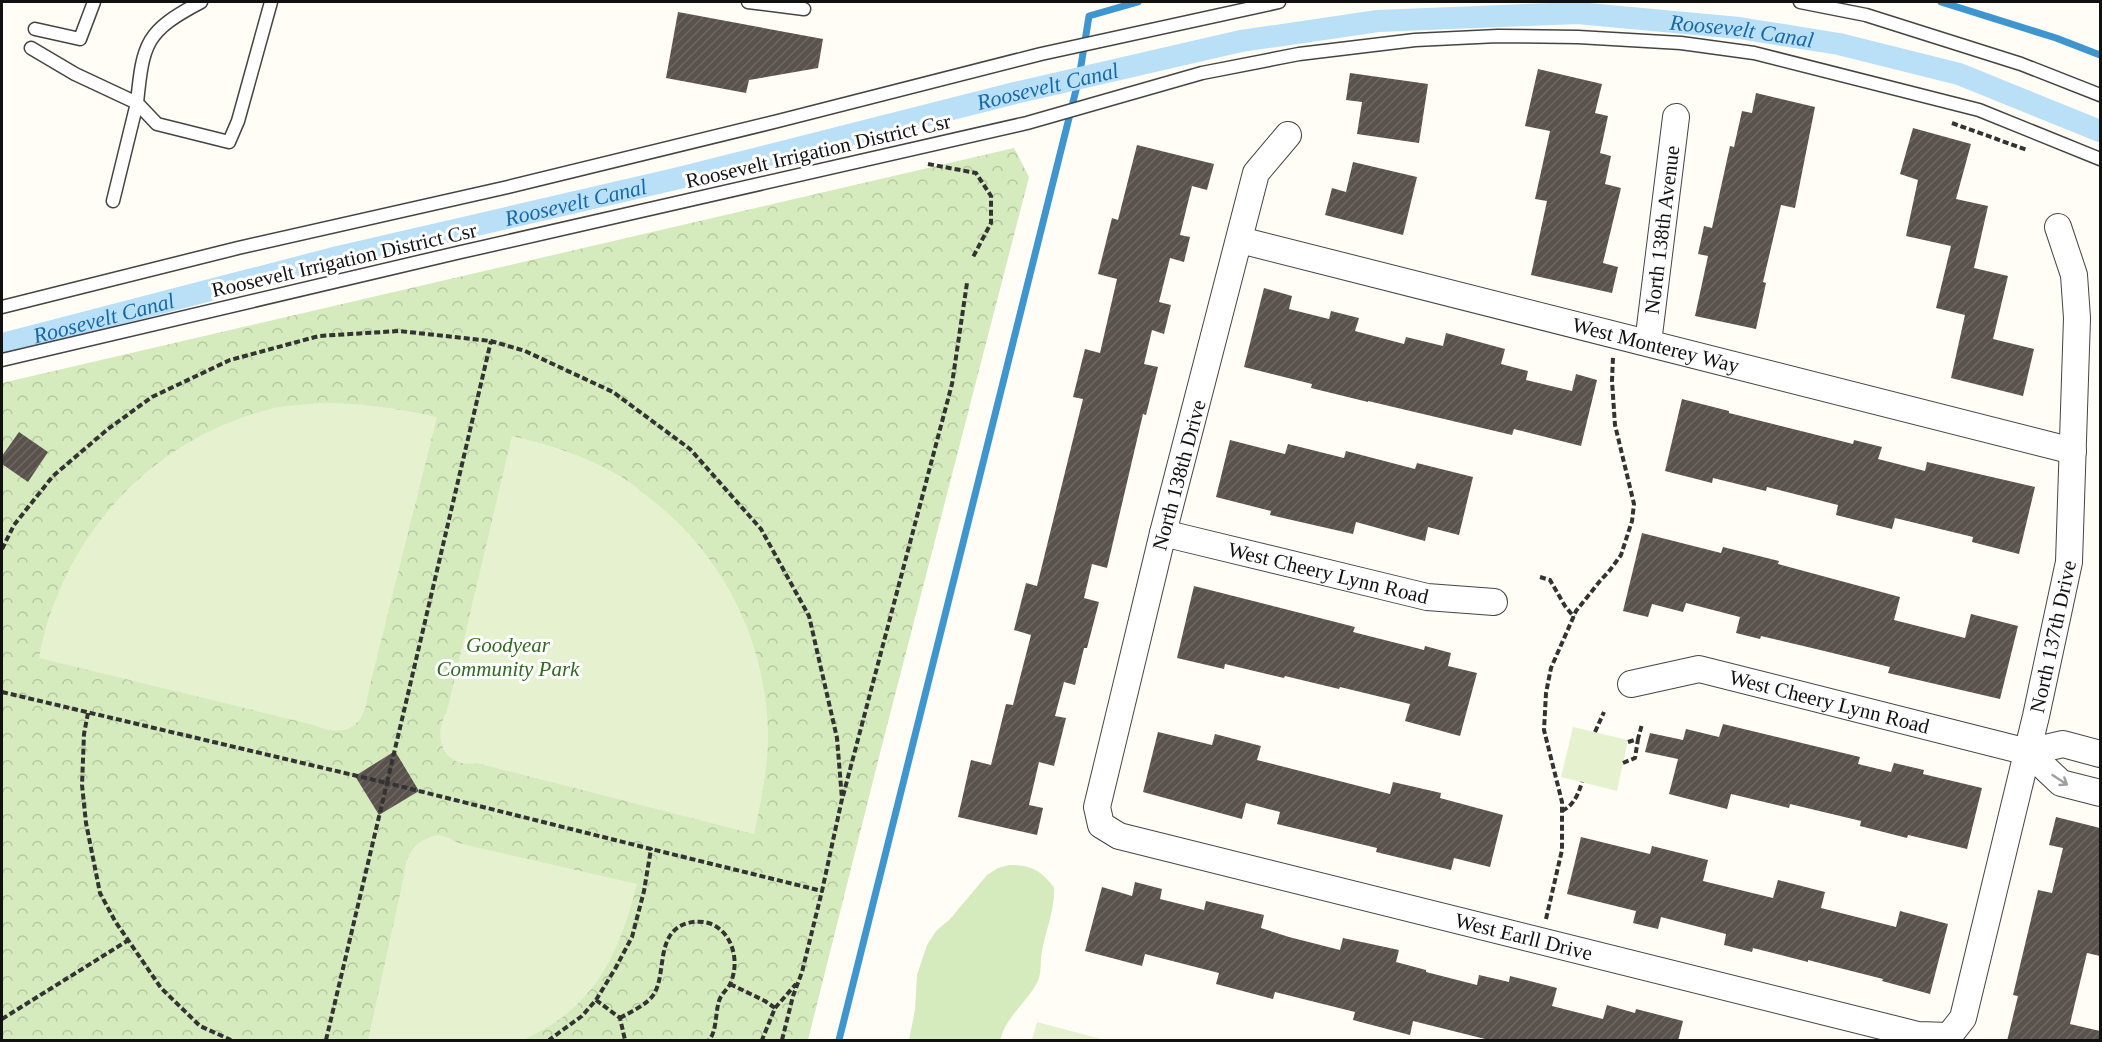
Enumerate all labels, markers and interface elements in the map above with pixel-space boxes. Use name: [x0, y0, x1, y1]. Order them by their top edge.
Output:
water label: Roosevelt Canal: [1668, 10, 1815, 53]
water label: Roosevelt Canal: [973, 58, 1121, 115]
street label: Roosevelt Irrigation District Csr: [683, 109, 953, 193]
street label: North 138th Avenue: [1640, 144, 1684, 316]
water label: Roosevelt Canal: [501, 174, 649, 231]
street label: Roosevelt Irrigation District Csr: [209, 218, 479, 302]
water label: Roosevelt Canal: [30, 288, 177, 349]
street label: West Monterey Way: [1570, 313, 1742, 378]
street label: North 138th Drive: [1147, 397, 1211, 553]
street label: West Cheery Lynn Road: [1226, 537, 1431, 609]
street label: North 137th Drive: [2025, 558, 2081, 715]
park label: Goodyear Community Park: [437, 633, 580, 681]
street label: West Cheery Lynn Road: [1727, 665, 1932, 739]
one-way arrow: [2051, 774, 2068, 786]
street label: West Earll Drive: [1453, 908, 1595, 965]

